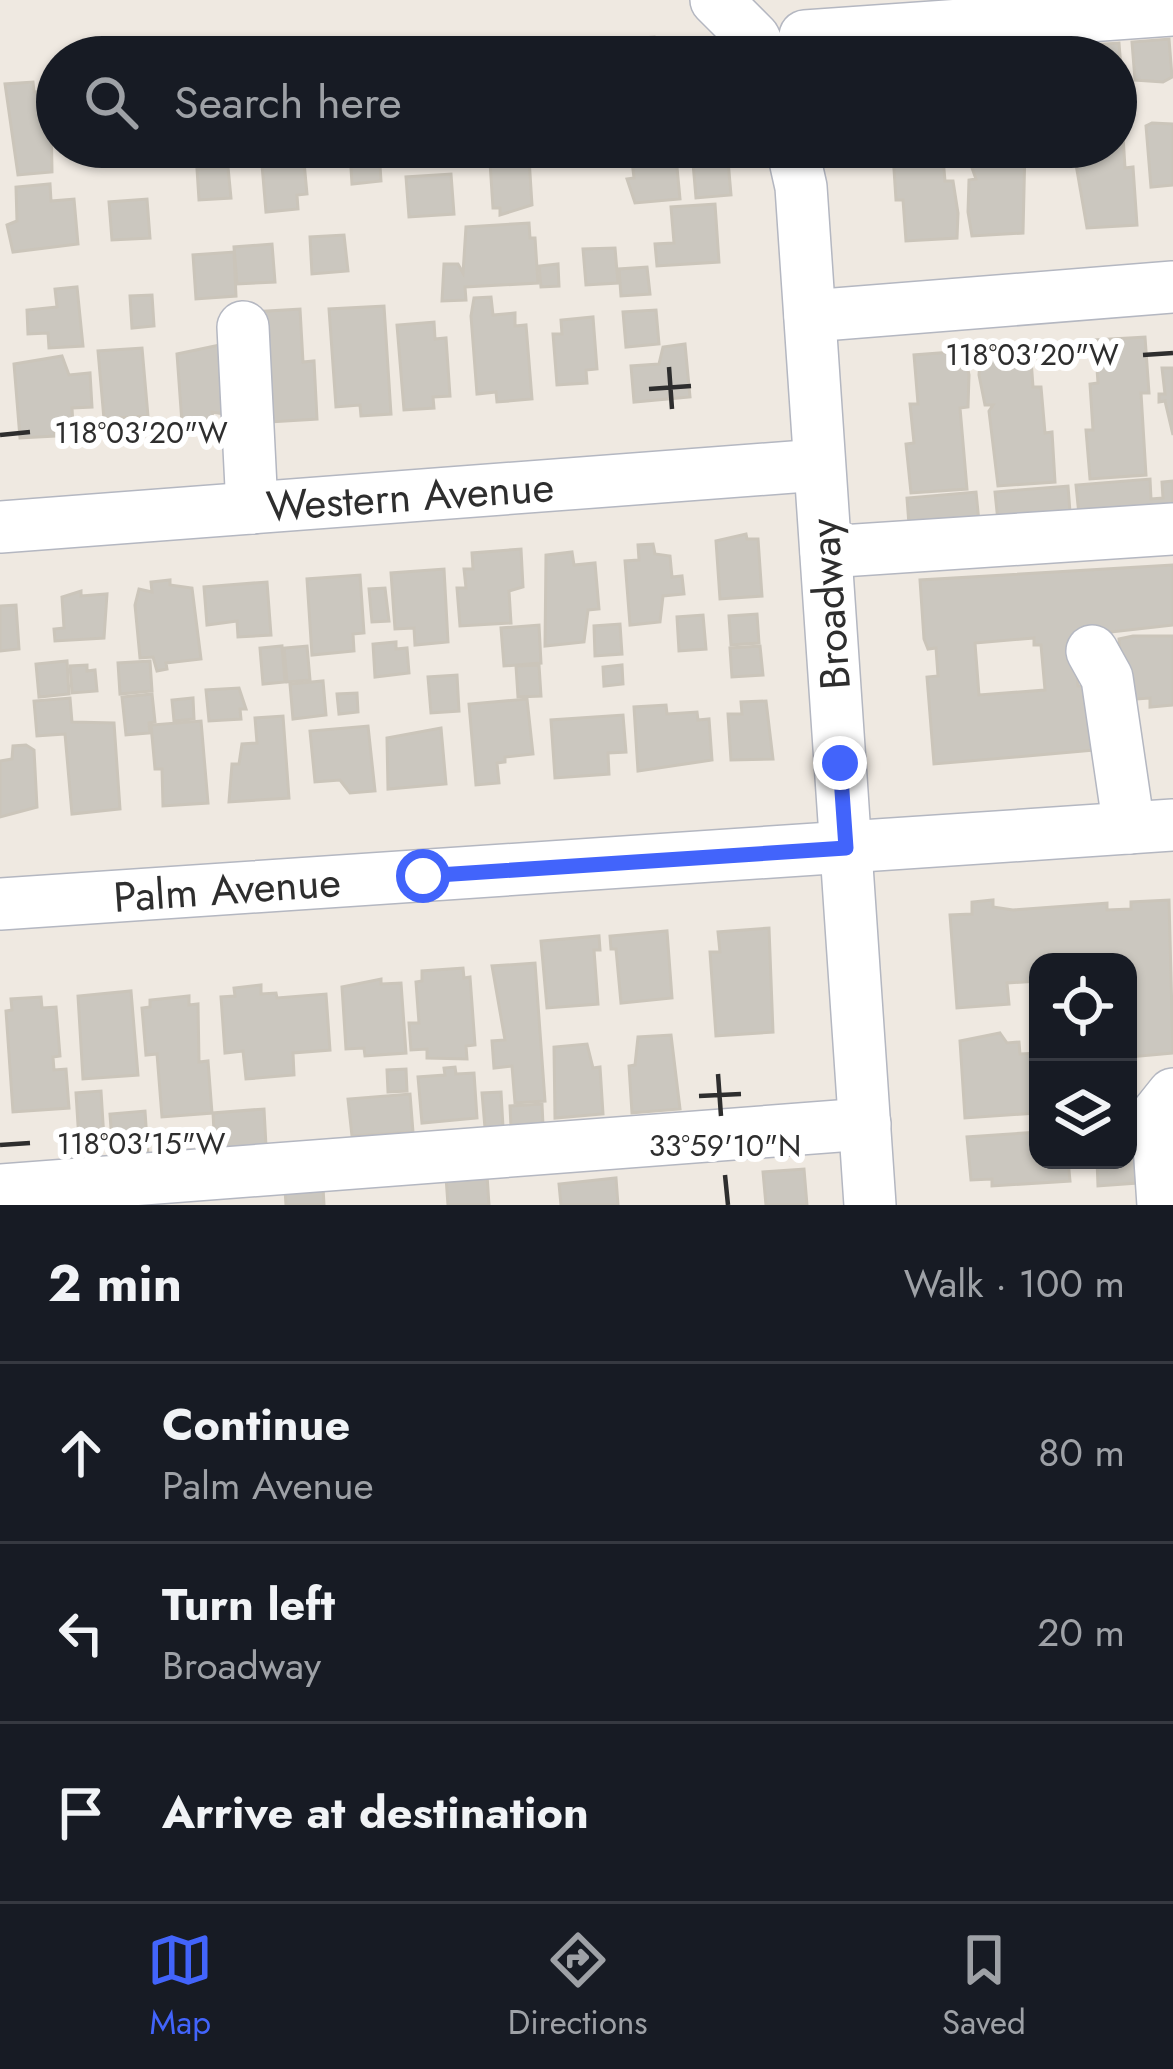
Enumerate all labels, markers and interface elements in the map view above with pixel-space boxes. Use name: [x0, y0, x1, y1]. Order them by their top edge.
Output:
search box: [36, 36, 1137, 168]
icon: search: [78, 69, 144, 135]
text: Search here: [174, 70, 402, 135]
text: 118°03'20"W: [945, 333, 1119, 376]
text: 118°03'20"W: [54, 411, 228, 454]
street label: Western Avenue: [264, 456, 556, 537]
street label: Broadway: [793, 516, 866, 692]
route end: [813, 736, 867, 790]
route start: [396, 849, 450, 903]
street label: Palm Avenue: [111, 851, 343, 928]
map controls: [1029, 953, 1137, 1169]
button: locate: [1029, 953, 1137, 1061]
button: layers: [1029, 1061, 1137, 1169]
text: 118°03'15"W: [57, 1122, 226, 1165]
text: 33°59'10"N: [649, 1124, 801, 1167]
text: 2 min: [48, 1246, 182, 1320]
text: Walk · 100 m: [904, 1255, 1125, 1312]
text: Continue: [162, 1392, 350, 1457]
icon: ahead: [48, 1420, 114, 1486]
text: 80 m: [1038, 1424, 1125, 1481]
text: Palm Avenue: [162, 1457, 374, 1514]
text: Turn left: [162, 1572, 335, 1637]
icon: left: [48, 1600, 114, 1666]
text: 20 m: [1037, 1604, 1125, 1661]
text: Broadway: [162, 1637, 321, 1694]
icon: arrive: [48, 1780, 114, 1846]
text: Arrive at destination: [162, 1780, 589, 1845]
tab: Map: [147, 1927, 213, 2046]
tab: Directions: [508, 1927, 648, 2046]
tab: Saved: [942, 1927, 1026, 2046]

